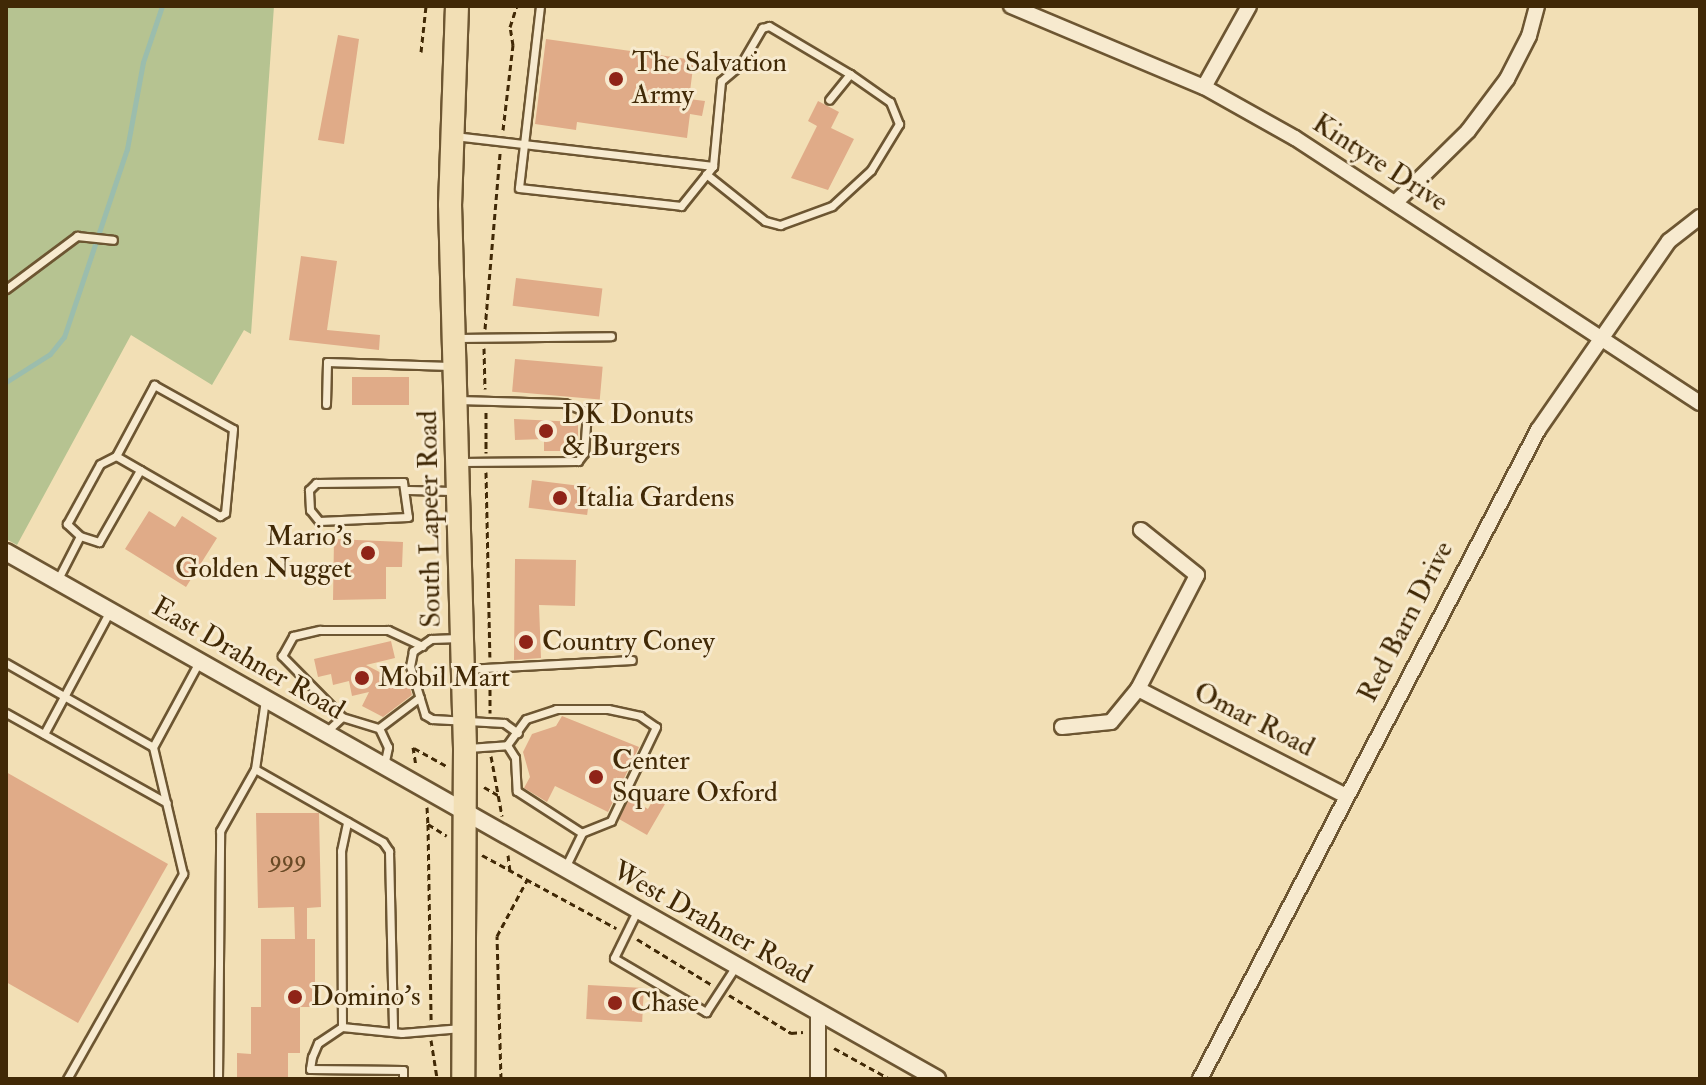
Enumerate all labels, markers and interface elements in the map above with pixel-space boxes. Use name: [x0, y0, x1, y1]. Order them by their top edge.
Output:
place label: The Salvation Army: [632, 46, 787, 112]
marker: The Salvation Army: [607, 70, 625, 88]
street label: Kintyre Drive: [1306, 107, 1454, 219]
place label: DK Donuts & Burgers: [562, 398, 694, 464]
street label: South Lapeer Road: [411, 410, 449, 628]
marker: DK Donuts & Burgers: [537, 422, 555, 440]
place label: Italia Gardens: [576, 481, 734, 515]
marker: Italia Gardens: [551, 489, 569, 507]
place label: Mario's Golden Nugget: [175, 520, 352, 586]
street label: Red Barn Drive: [1351, 536, 1461, 708]
marker: Mario's Golden Nugget: [359, 544, 377, 562]
street label: East Drahner Road: [146, 590, 350, 728]
place label: Country Coney: [542, 625, 715, 659]
marker: Country Coney: [517, 633, 535, 651]
place label: Mobil Mart: [378, 661, 510, 695]
marker: Mobil Mart: [353, 669, 371, 687]
street label: Omar Road: [1188, 675, 1320, 765]
place label: Center Square Oxford: [612, 744, 778, 810]
marker: Center Square Oxford: [587, 768, 605, 786]
house number: 999: [270, 846, 306, 874]
street label: West Drahner Road: [606, 854, 818, 992]
place label: Domino's: [311, 980, 421, 1014]
place label: Chase: [631, 986, 699, 1020]
marker: Domino's: [286, 988, 304, 1006]
marker: Chase: [606, 994, 624, 1012]

